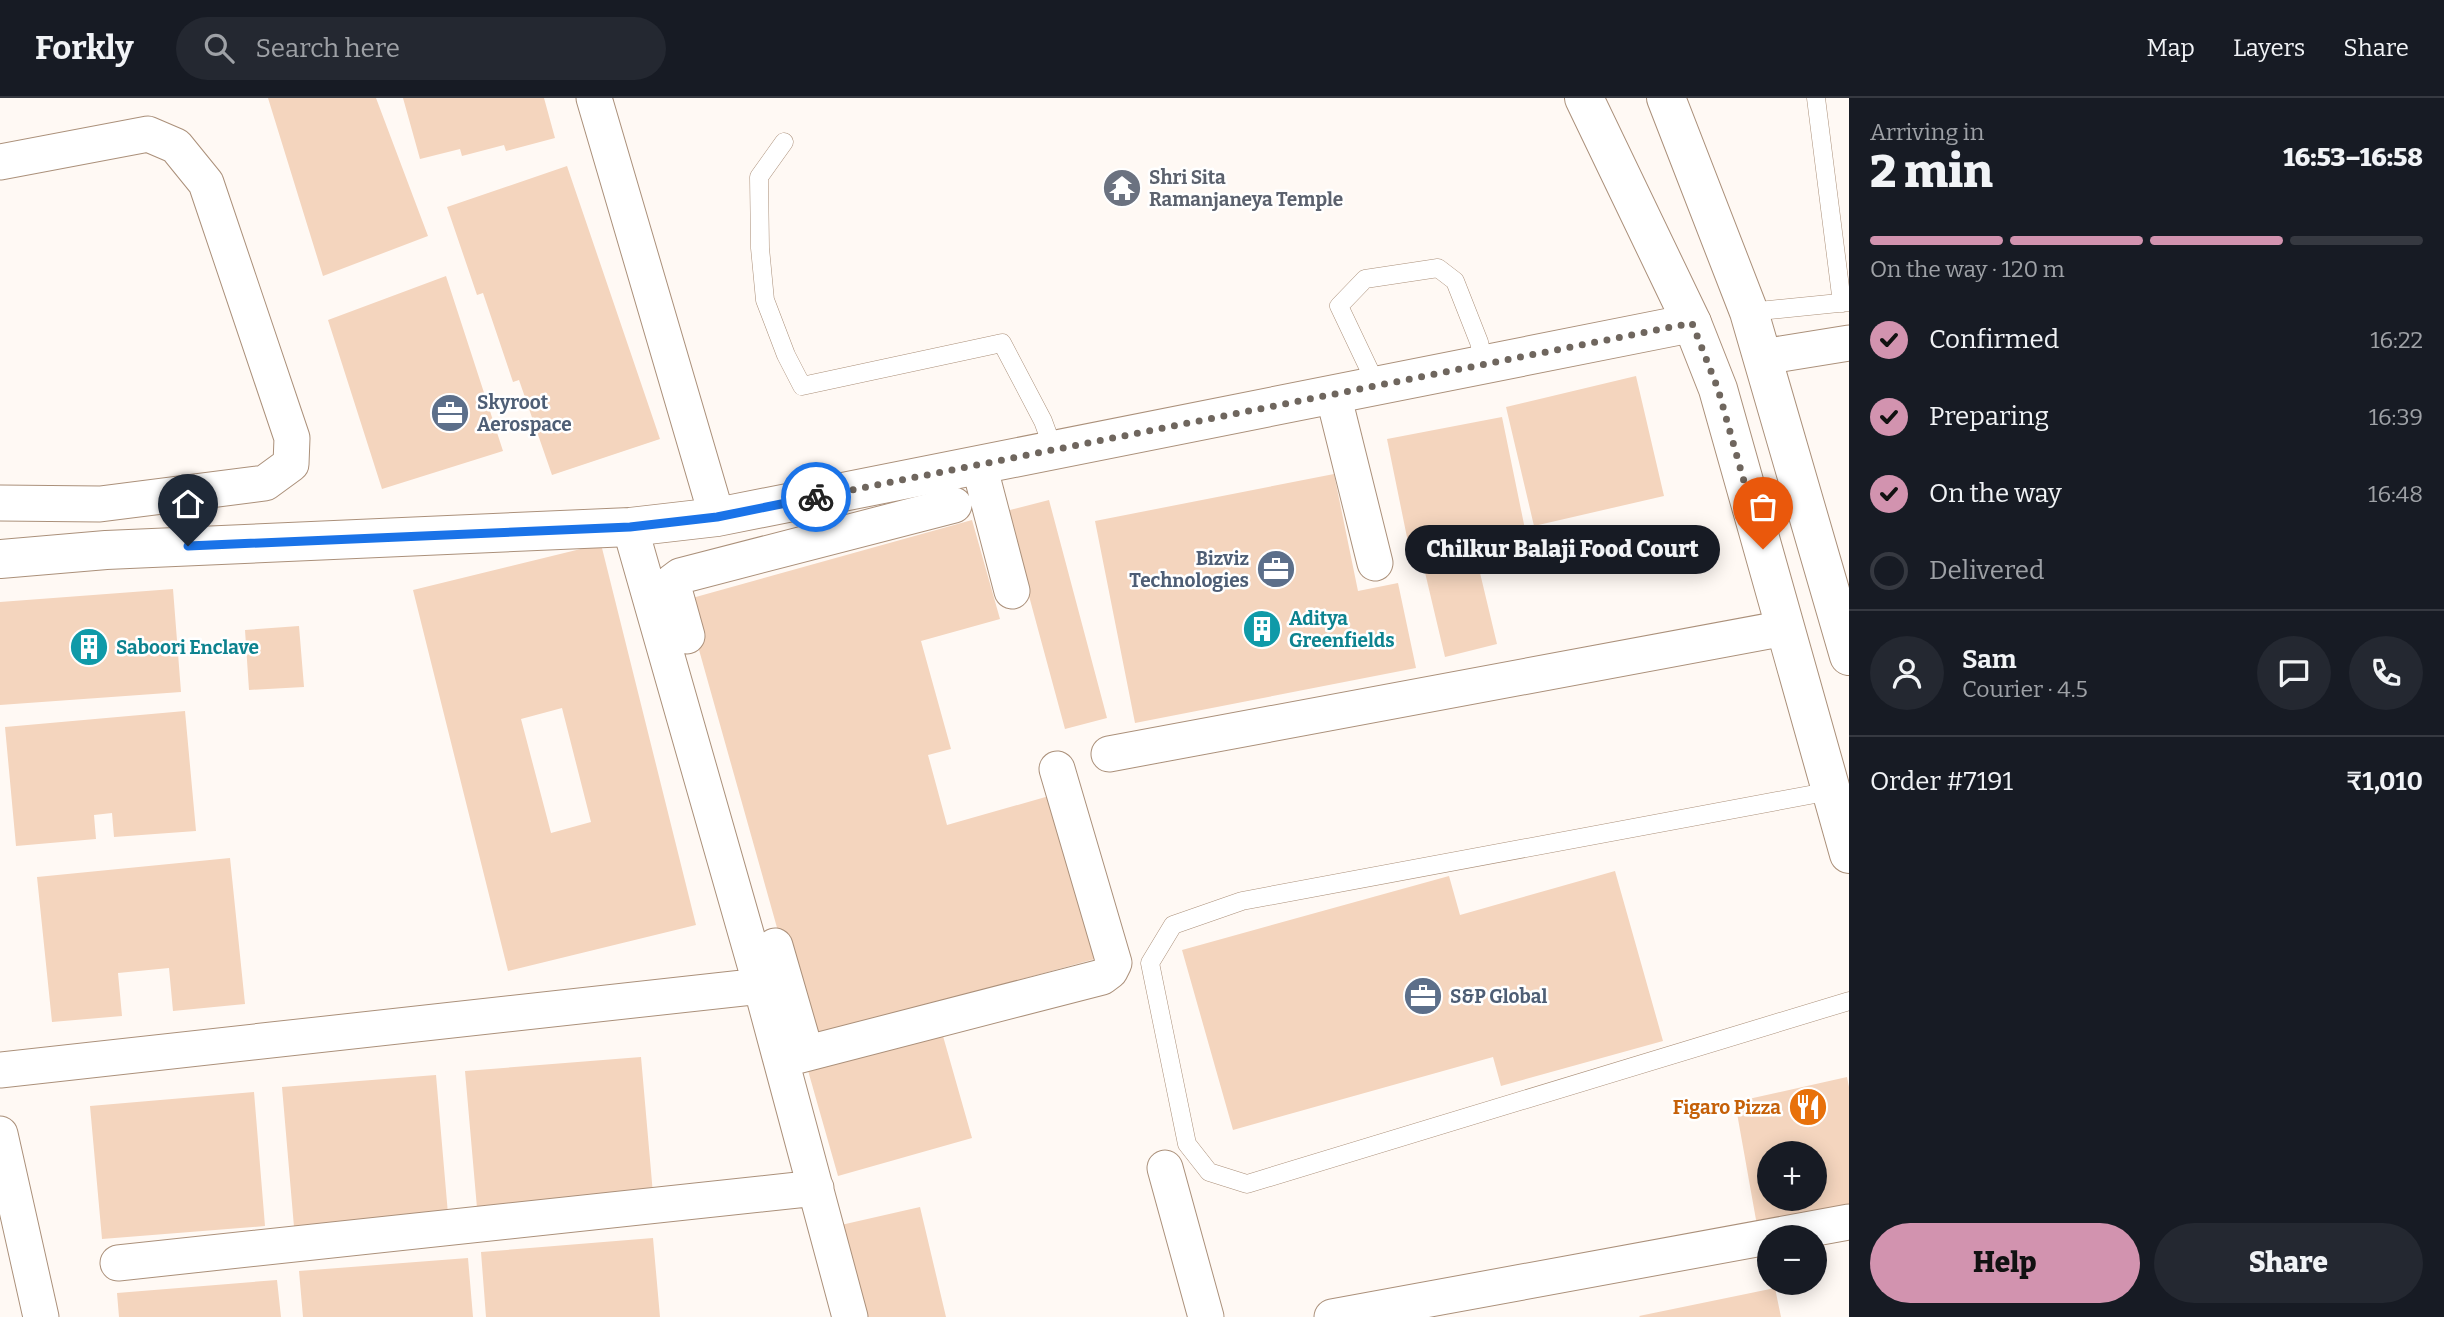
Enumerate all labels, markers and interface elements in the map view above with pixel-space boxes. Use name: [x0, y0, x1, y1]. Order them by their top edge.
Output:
search box: [176, 17, 666, 80]
text: Forkly: [35, 28, 134, 68]
icon: search: [200, 29, 238, 67]
text: Search here: [256, 33, 400, 64]
text: Map: [2147, 34, 2195, 62]
text: Layers: [2233, 34, 2305, 62]
text: Share: [2343, 34, 2409, 62]
text: Arriving in: [1870, 118, 1984, 146]
text: 16:53–16:58: [2283, 142, 2423, 173]
text: 2 min: [1870, 144, 1993, 199]
place label: Shri Sita Ramanjaneya Temple: [1149, 166, 1343, 211]
temple icon: Shri Sita Ramanjaneya Temple: [1101, 167, 1143, 209]
text: On the way · 120 m: [1870, 255, 2065, 283]
icon: check: [1870, 321, 1908, 359]
text: Confirmed: [1929, 324, 2059, 355]
text: 16:22: [2370, 326, 2423, 354]
place label: Skyroot Aerospace: [477, 391, 572, 436]
office icon: Skyroot Aerospace: [429, 392, 471, 434]
icon: check: [1870, 398, 1908, 436]
text: Preparing: [1929, 401, 2049, 432]
text: 16:39: [2369, 403, 2423, 431]
courier: [781, 462, 851, 532]
pin: [158, 474, 218, 546]
icon: check: [1870, 475, 1908, 513]
pin: [1733, 477, 1793, 549]
icon: bike: [797, 478, 835, 516]
text: On the way: [1929, 478, 2062, 509]
text: 16:48: [2368, 480, 2423, 508]
icon: home: [169, 485, 207, 523]
icon: bag: [1744, 488, 1782, 526]
callout: Chilkur Balaji Food Court: [1406, 524, 1721, 574]
text: Chilkur Balaji Food Court: [1426, 535, 1699, 563]
place label: Bizviz Technologies: [1129, 547, 1249, 592]
office icon: Bizviz Technologies: [1255, 548, 1297, 590]
text: Delivered: [1929, 555, 2044, 586]
place label: Aditya Greenfields: [1289, 607, 1395, 652]
building icon: Aditya Greenfields: [1241, 608, 1283, 650]
building icon: Saboori Enclave: [68, 626, 110, 668]
place label: Saboori Enclave: [116, 636, 259, 659]
button: person: [1870, 636, 1944, 710]
button: chat: [2257, 636, 2331, 710]
button: phone: [2349, 636, 2423, 710]
text: Sam: [1962, 644, 2017, 675]
text: Courier · 4.5: [1962, 675, 2088, 703]
text: Order #7191: [1870, 766, 2013, 797]
text: ₹1,010: [2346, 766, 2423, 797]
office icon: S&P Global: [1402, 975, 1444, 1017]
place label: S&P Global: [1450, 985, 1547, 1008]
restaurant icon: Figaro Pizza: [1787, 1086, 1829, 1128]
place label: Figaro Pizza: [1673, 1096, 1781, 1119]
map controls: [1757, 1141, 1827, 1295]
button: +: [1757, 1141, 1827, 1211]
button: Help: [1870, 1223, 2140, 1303]
button: Share: [2154, 1223, 2423, 1303]
button: −: [1757, 1225, 1827, 1295]

